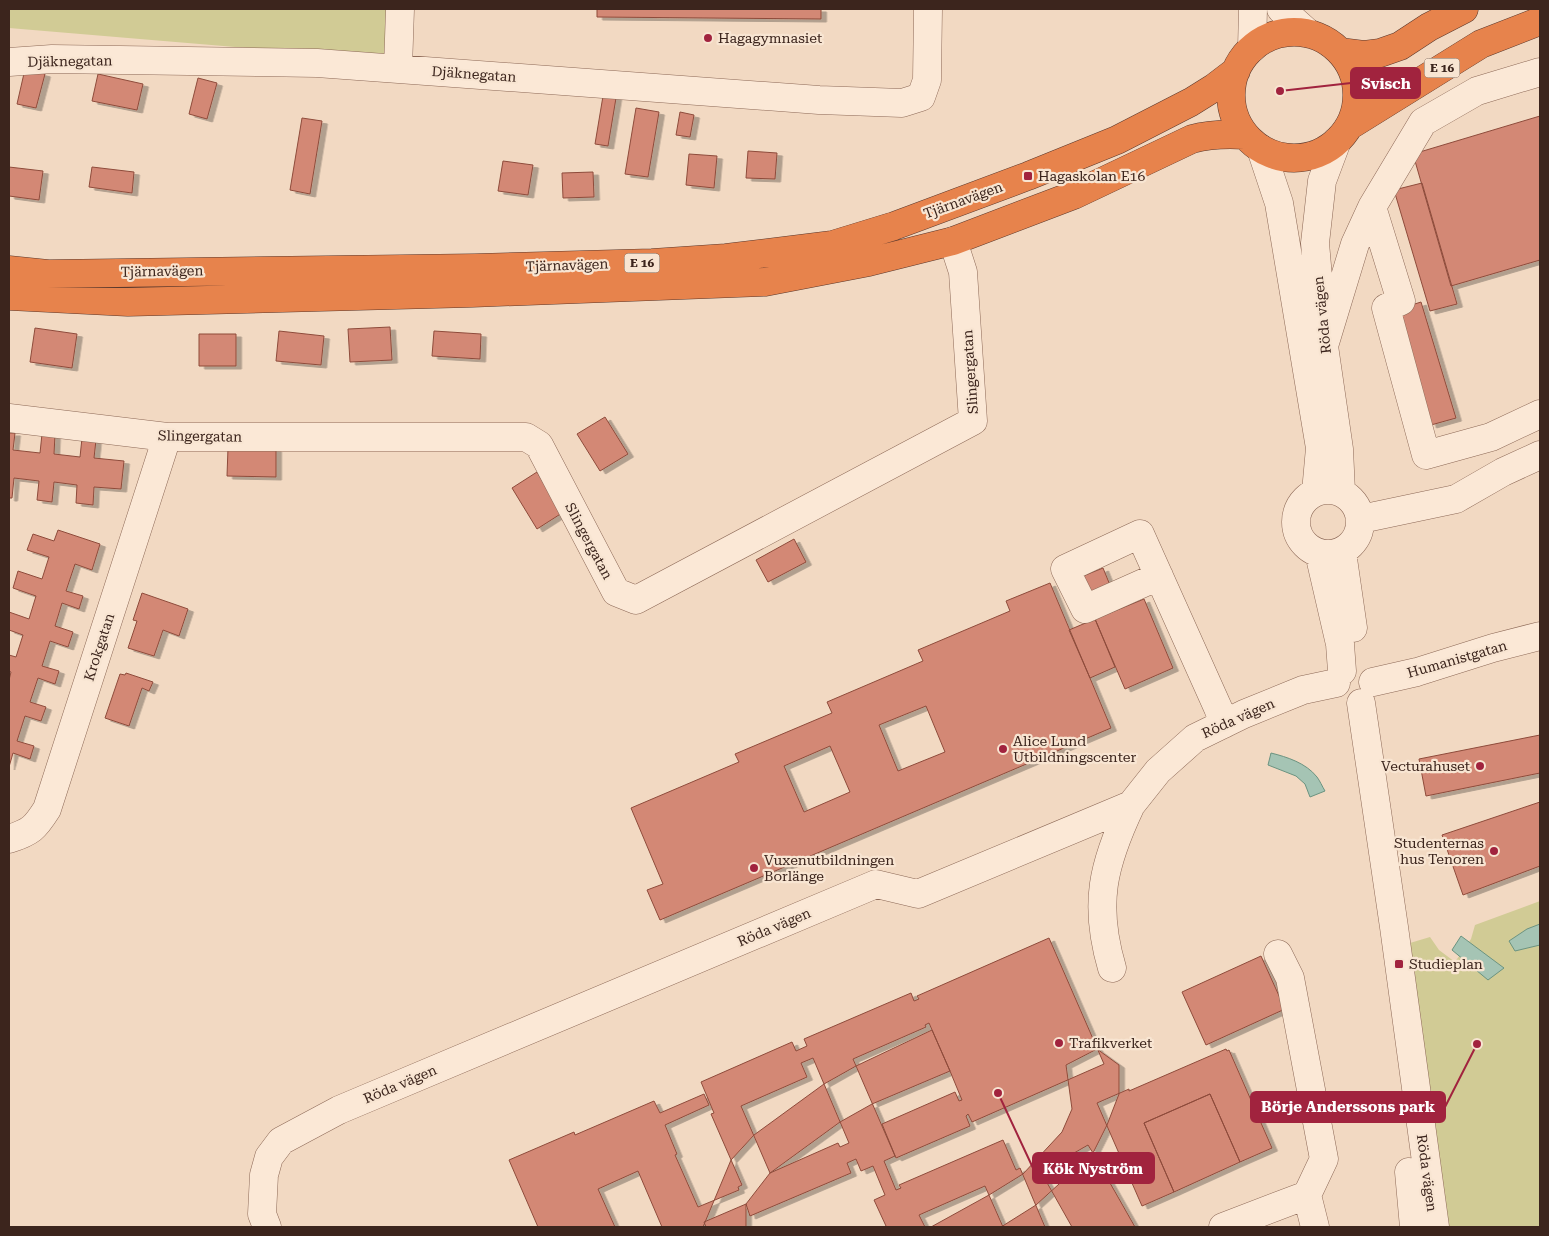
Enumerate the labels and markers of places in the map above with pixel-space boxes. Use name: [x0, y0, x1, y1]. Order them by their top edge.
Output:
place label: Hagagymnasiet: [718, 30, 822, 46]
marker: Hagagymnasiet: [702, 32, 714, 44]
callout: Svisch: [1351, 68, 1420, 98]
place label: Hagaskolan E16: [1038, 168, 1145, 184]
marker: Hagaskolan E16: [1022, 170, 1034, 182]
place label: Alice Lund Utbildningscenter: [1013, 733, 1136, 765]
marker: Alice Lund Utbildningscenter: [997, 743, 1009, 755]
place label: Vecturahuset: [1381, 758, 1470, 774]
marker: Vecturahuset: [1474, 760, 1486, 772]
place label: Studenternas hus Tenoren: [1394, 835, 1484, 867]
marker: Studenternas hus Tenoren: [1488, 845, 1500, 857]
place label: Vuxenutbildningen Borlänge: [764, 852, 894, 884]
marker: Vuxenutbildningen Borlänge: [748, 862, 760, 874]
place label: Studieplan: [1409, 956, 1483, 972]
marker: Studieplan: [1393, 958, 1405, 970]
place label: Trafikverket: [1069, 1035, 1152, 1051]
marker: Trafikverket: [1053, 1037, 1065, 1049]
callout: Börje Anderssons park: [1251, 1092, 1445, 1122]
callout: Kök Nyström: [1033, 1153, 1154, 1183]

